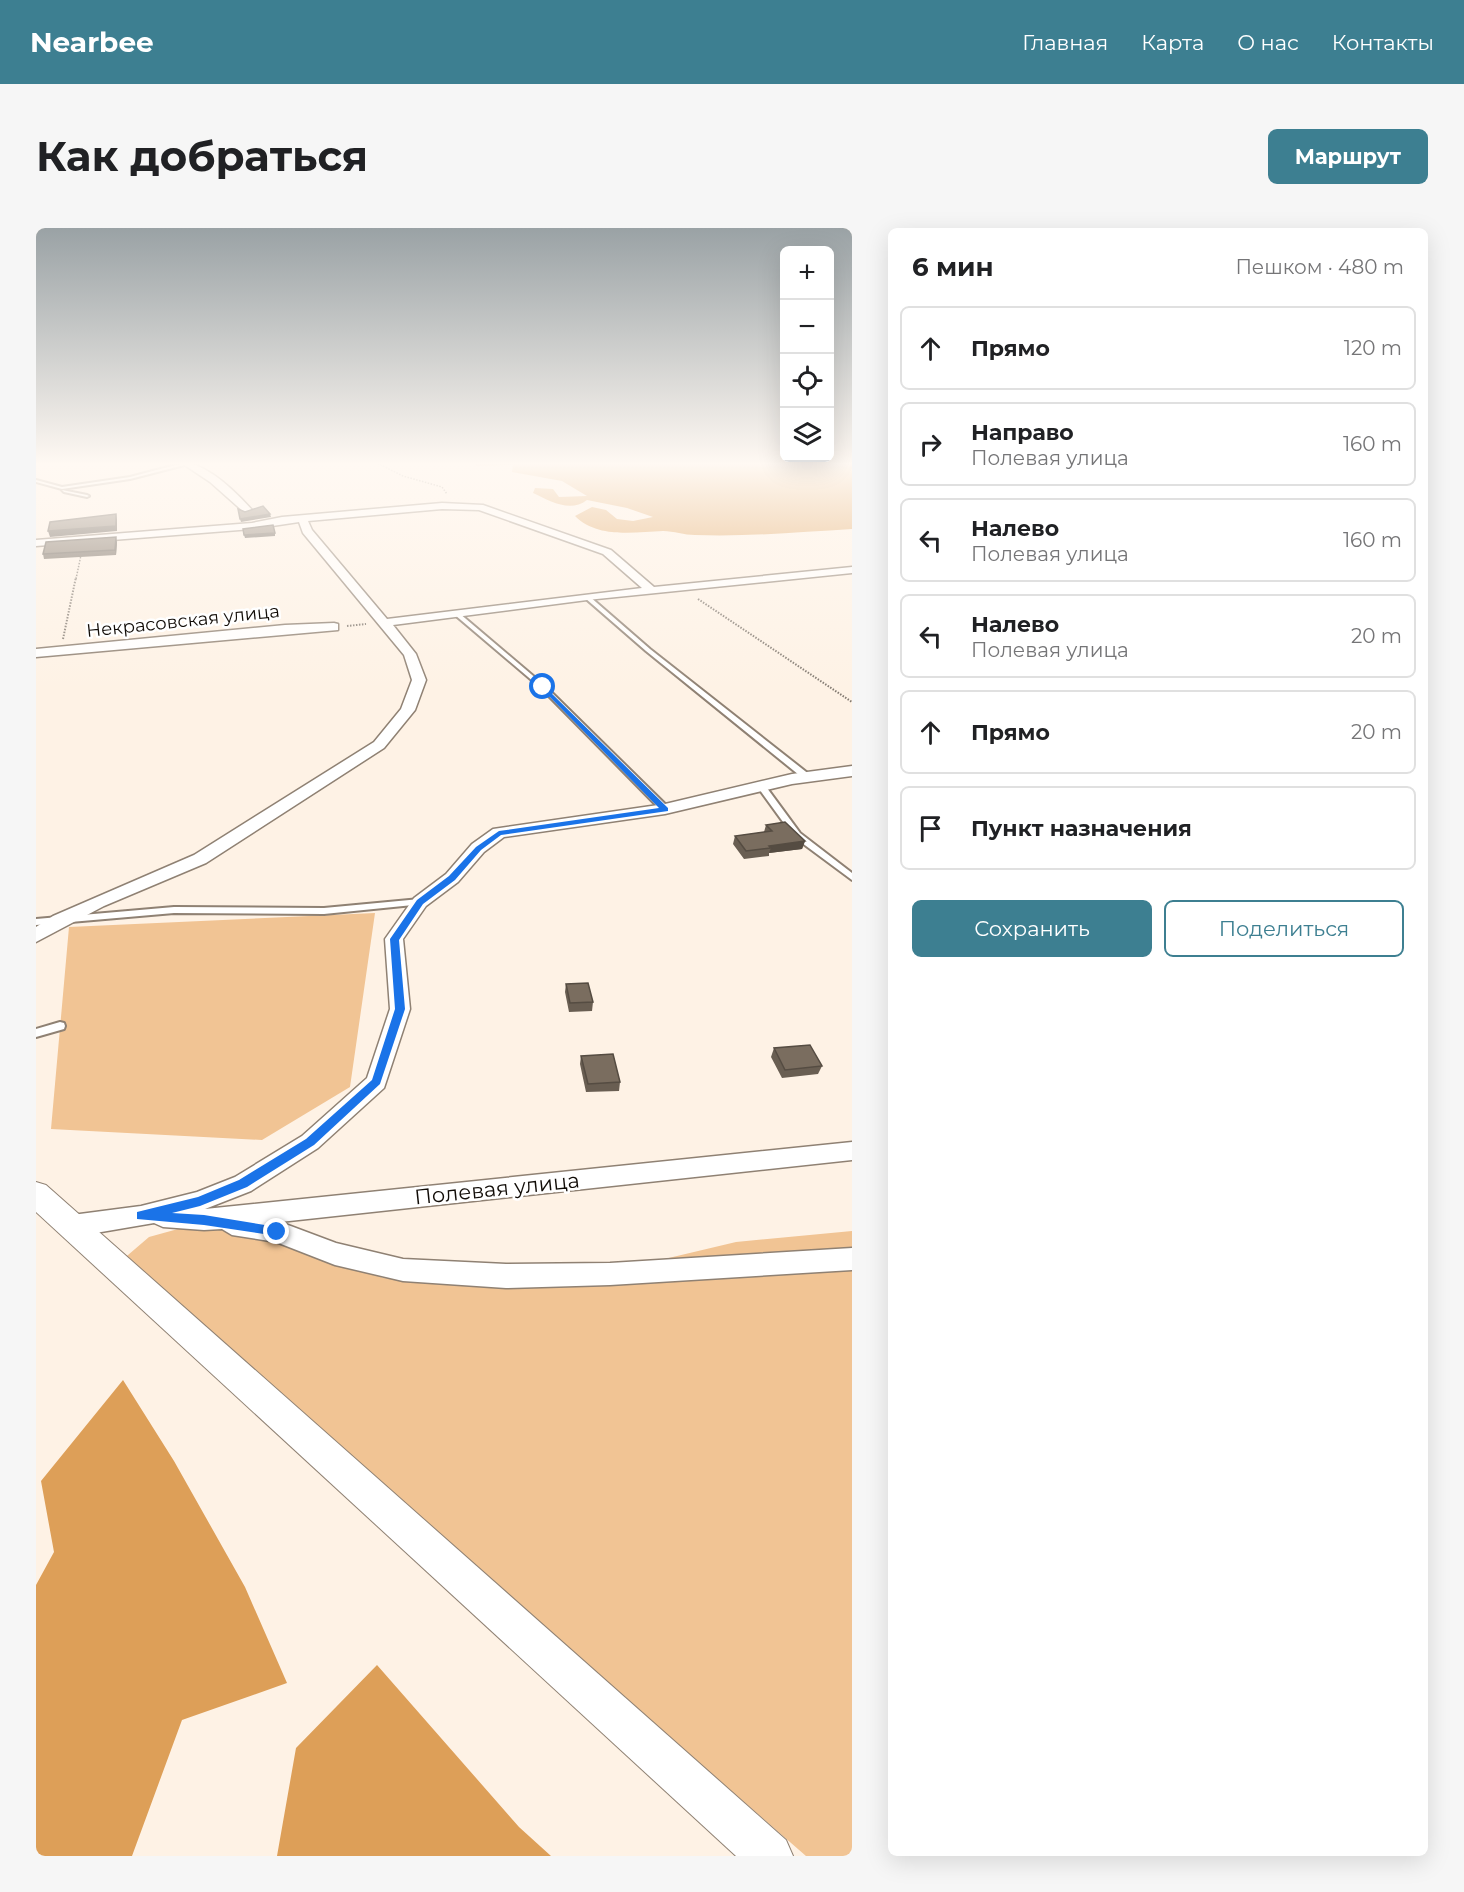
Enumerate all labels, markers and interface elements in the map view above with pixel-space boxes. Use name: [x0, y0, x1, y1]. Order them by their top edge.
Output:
text: Nearbee: [30, 25, 154, 59]
text: Главная: [1022, 30, 1108, 55]
text: Карта: [1141, 30, 1204, 55]
text: О нас: [1237, 30, 1299, 55]
text: Контакты: [1332, 30, 1434, 55]
button: Маршрут: [1268, 129, 1428, 184]
text: Как добраться: [36, 130, 368, 182]
map controls: [780, 246, 834, 462]
button: +: [780, 246, 834, 300]
text: 6 мин: [912, 251, 994, 283]
text: Пешком · 480 m: [1235, 255, 1404, 279]
button: −: [780, 300, 834, 354]
icon: ahead: [914, 332, 947, 365]
text: Прямо: [971, 335, 1050, 362]
text: 120 m: [1344, 336, 1402, 360]
button: locate: [780, 354, 834, 408]
button: layers: [780, 408, 834, 462]
text: Направо: [971, 419, 1074, 446]
icon: right: [914, 428, 947, 461]
text: 160 m: [1343, 432, 1402, 456]
text: Полевая улица: [971, 446, 1129, 470]
text: Налево: [971, 515, 1059, 542]
icon: left: [914, 524, 947, 557]
text: 160 m: [1343, 528, 1402, 552]
text: Полевая улица: [971, 542, 1129, 566]
street label: Некрасовская улица: [85, 600, 281, 642]
text: Налево: [971, 611, 1059, 638]
icon: left: [914, 620, 947, 653]
text: 20 m: [1351, 624, 1402, 648]
text: Полевая улица: [971, 638, 1129, 662]
route start: [529, 673, 555, 699]
icon: ahead: [914, 716, 947, 749]
text: Прямо: [971, 719, 1050, 746]
text: 20 m: [1351, 720, 1402, 744]
icon: arrive: [914, 812, 947, 845]
text: Пункт назначения: [971, 815, 1192, 842]
button: Сохранить: [912, 900, 1152, 957]
button: Поделиться: [1164, 900, 1404, 957]
street label: Полевая улица: [413, 1167, 581, 1210]
route end: [263, 1218, 289, 1244]

